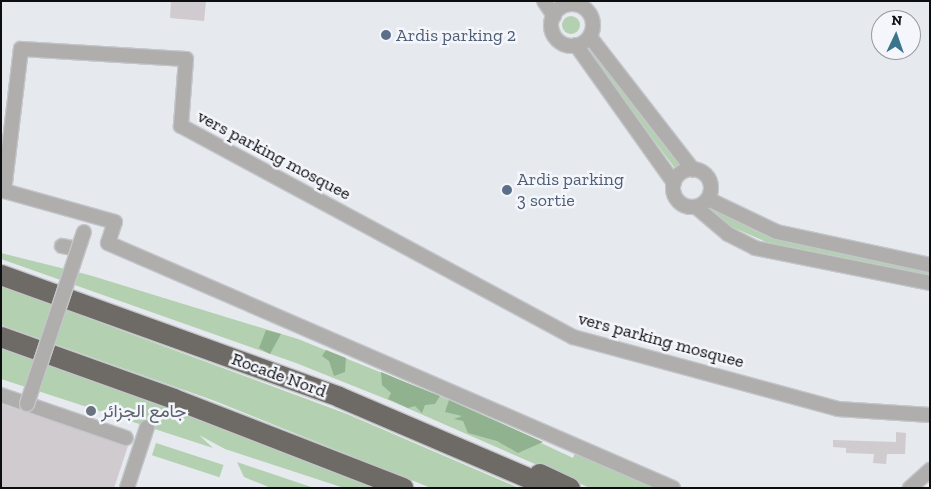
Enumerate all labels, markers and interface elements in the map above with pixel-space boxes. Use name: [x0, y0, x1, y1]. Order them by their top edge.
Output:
north arrow: [871, 10, 921, 60]
text: N: [891, 12, 903, 29]
place label: Ardis parking 2: [396, 24, 516, 46]
marker: Ardis parking 2: [380, 29, 392, 41]
street label: vers parking mosquee: [194, 105, 354, 205]
place label: Ardis parking 3 sortie: [517, 169, 624, 212]
marker: Ardis parking 3 sortie: [501, 184, 513, 196]
street label: vers parking mosquee: [576, 307, 746, 373]
street label: Rocade Nord: [229, 348, 329, 402]
place label: جامع الجزائر: [101, 400, 186, 422]
marker: جامع الجزائر: [85, 405, 97, 417]

